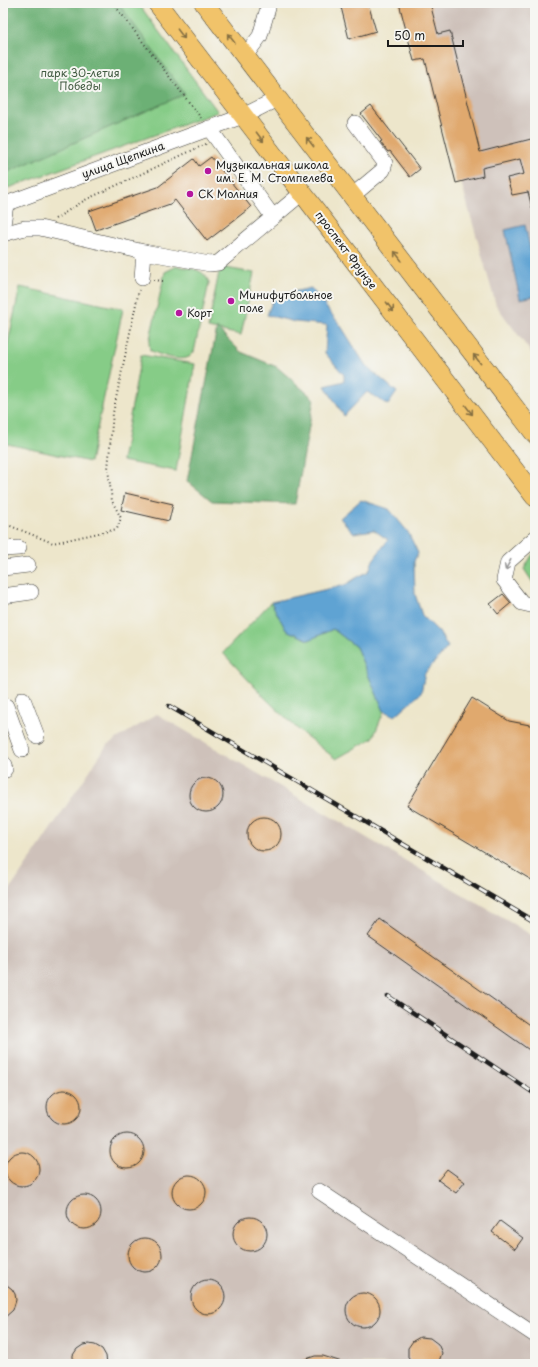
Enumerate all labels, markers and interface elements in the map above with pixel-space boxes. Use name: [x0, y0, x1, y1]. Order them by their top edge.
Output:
scale bar: [388, 22, 463, 48]
text: 50 m: [394, 26, 425, 44]
one-way arrow: [176, 28, 185, 39]
one-way arrow: [227, 33, 235, 44]
park label: парк 30-летия Победы: [40, 64, 120, 94]
one-way arrow: [255, 132, 264, 143]
one-way arrow: [306, 136, 315, 147]
street label: улица Щепкина: [79, 137, 167, 182]
place label: Музыкальная школа им. Е. М. Стомпелева: [216, 156, 333, 186]
marker: Музыкальная школа им. Е. М. Стомпелева: [203, 166, 213, 176]
place label: СК Молния: [198, 185, 258, 202]
marker: СК Молния: [185, 189, 195, 199]
street label: проспект Фрунзе: [311, 207, 382, 293]
one-way arrow: [394, 250, 402, 261]
place label: Минифутбольное поле: [239, 286, 333, 316]
marker: Минифутбольное поле: [226, 296, 236, 306]
one-way arrow: [385, 302, 394, 313]
place label: Корт: [187, 304, 213, 321]
marker: Корт: [174, 308, 184, 318]
one-way arrow: [473, 354, 481, 365]
one-way arrow: [465, 405, 473, 416]
one-way arrow: [504, 559, 511, 571]

